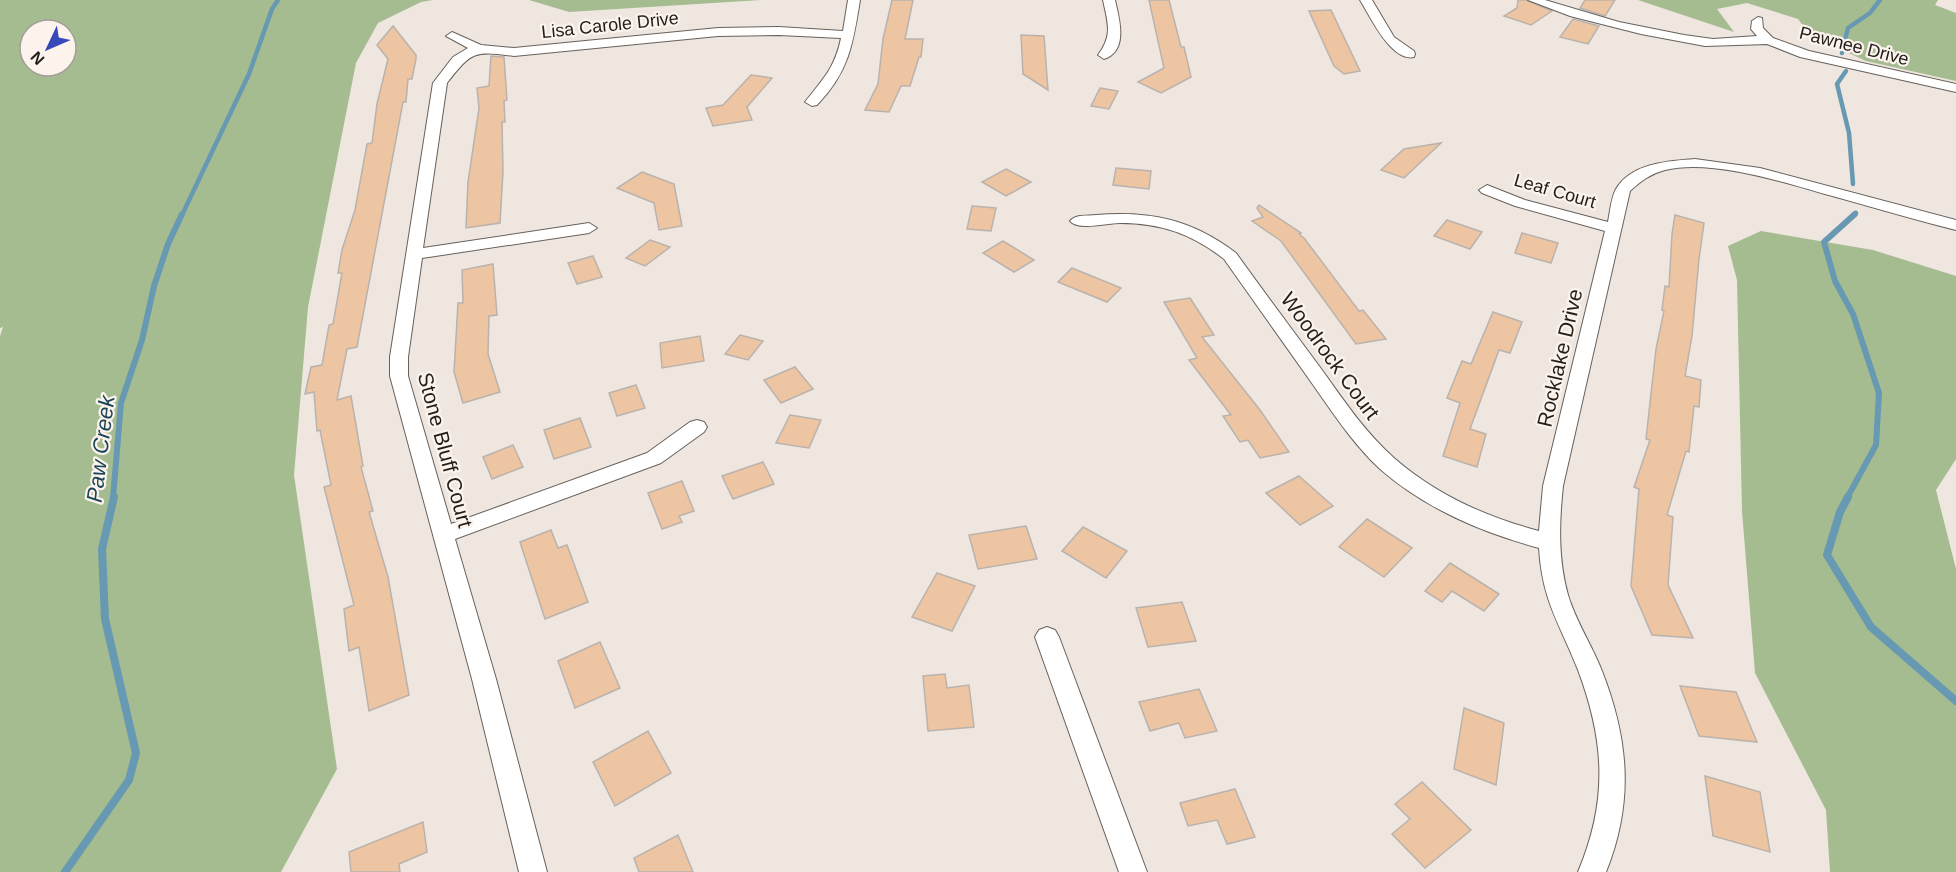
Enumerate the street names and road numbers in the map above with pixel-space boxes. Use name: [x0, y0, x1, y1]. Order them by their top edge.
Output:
street label: Lisa Carole Drive: [540, 8, 680, 42]
street label: Pawnee Drive: [1797, 23, 1911, 69]
street label: Leaf Court: [1512, 170, 1598, 212]
street label: Rocklake Drive: [1532, 287, 1587, 429]
street label: Woodrock Court: [1277, 288, 1384, 424]
street label: Stone Bluff Court: [414, 370, 477, 530]

